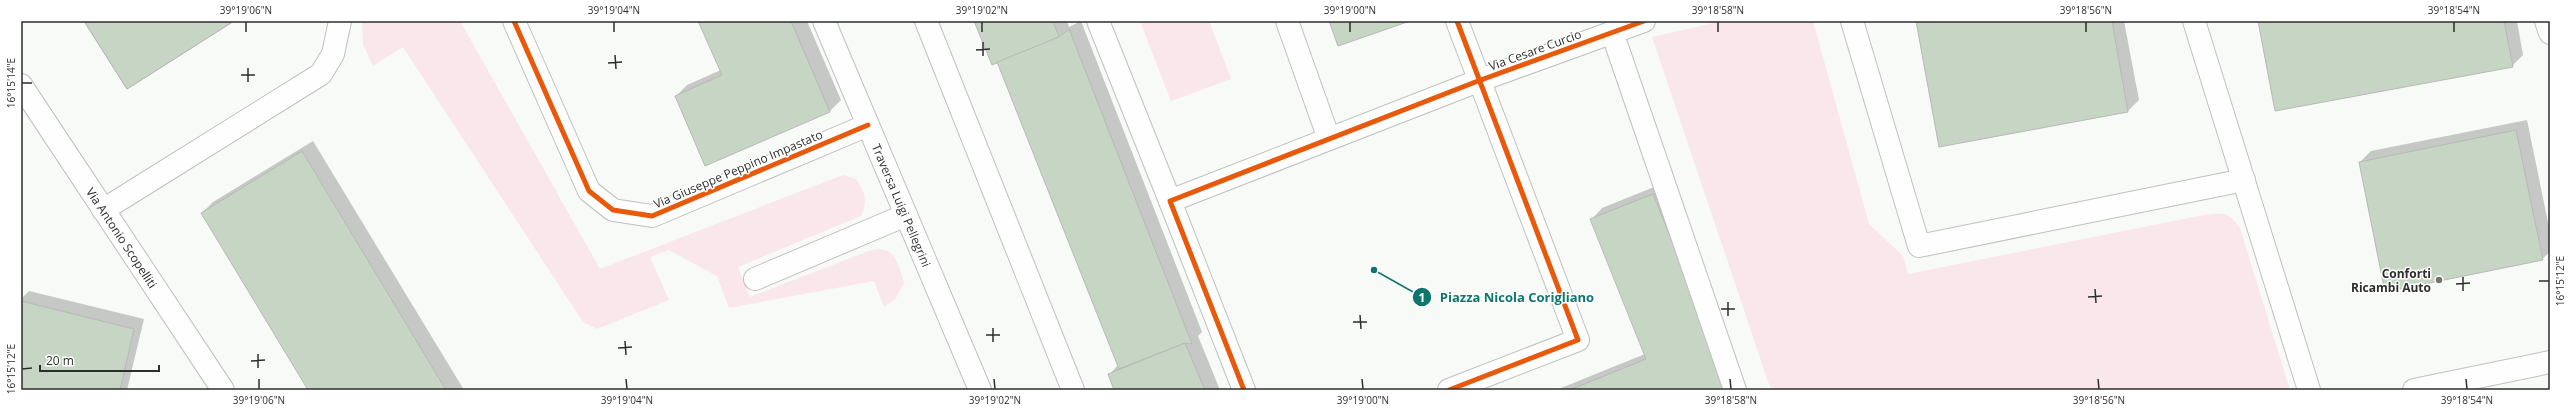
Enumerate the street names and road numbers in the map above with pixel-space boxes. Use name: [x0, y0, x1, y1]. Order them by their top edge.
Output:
street label: Via Cesare Curcio: [1486, 25, 1584, 75]
street label: Via Giuseppe Peppino Impastato: [651, 126, 825, 212]
street label: Traversa Luigi Pellegrini: [868, 141, 935, 269]
street label: Via Antonio Scopelliti: [83, 184, 162, 291]

